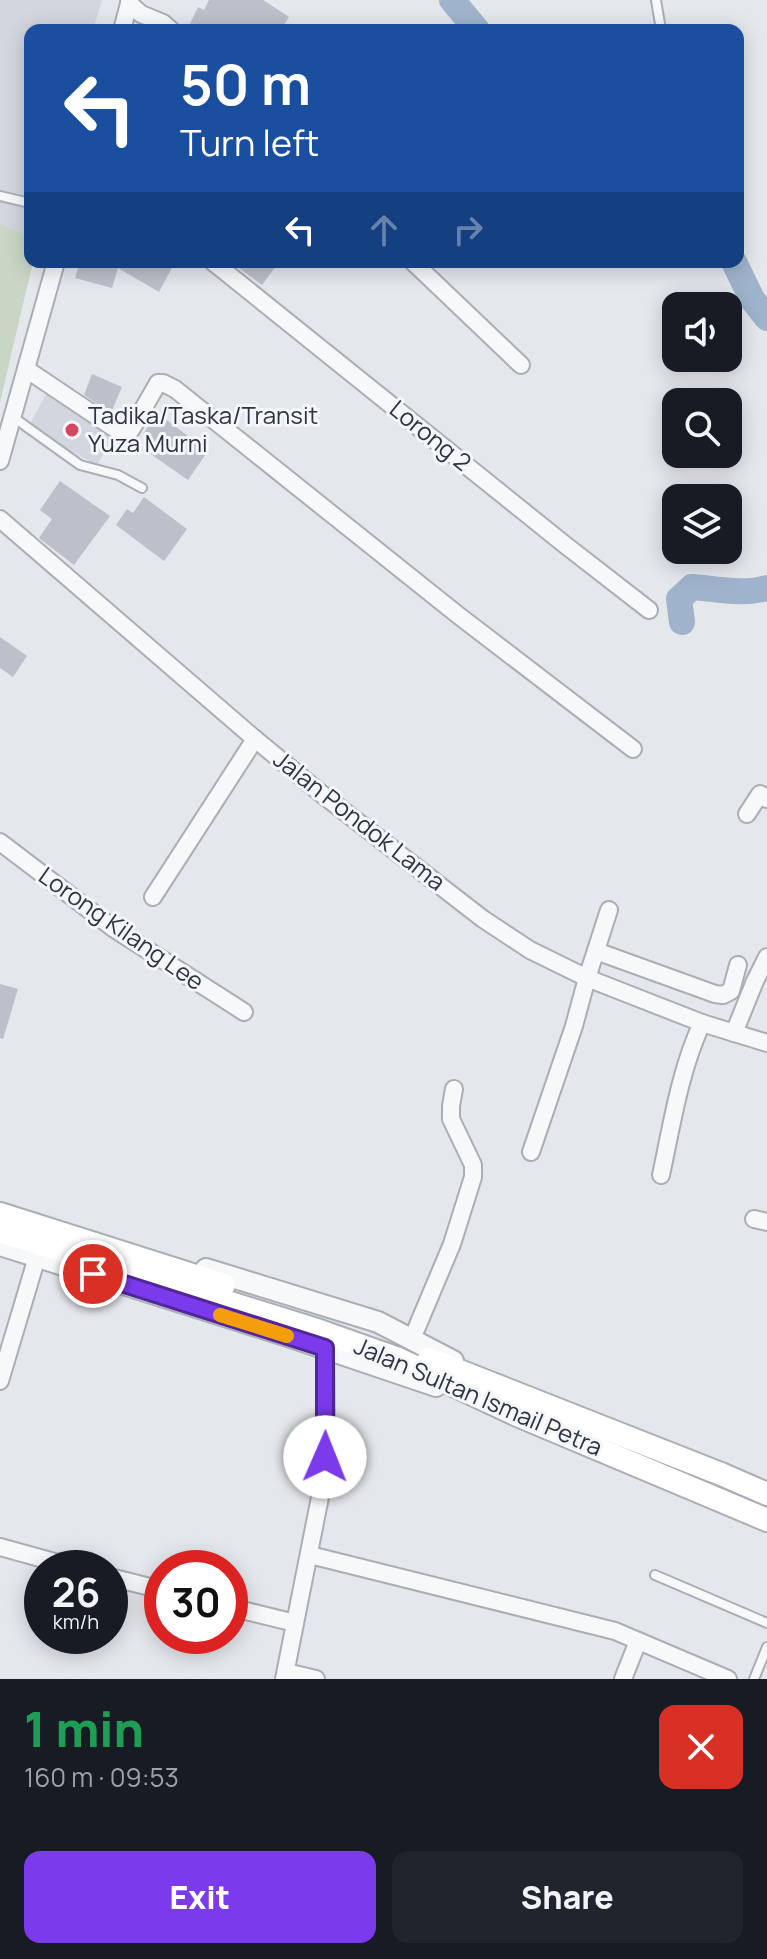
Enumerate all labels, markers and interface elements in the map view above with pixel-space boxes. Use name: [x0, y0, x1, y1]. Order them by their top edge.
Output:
text: 50 m: [180, 45, 311, 122]
icon: left: [48, 56, 152, 160]
text: Turn left: [180, 118, 319, 167]
icon: left: [278, 208, 322, 252]
icon: ahead: [362, 208, 406, 252]
icon: right: [446, 208, 490, 252]
map controls: [662, 292, 742, 564]
button: sound: [662, 292, 742, 372]
button: search: [662, 388, 742, 468]
street label: Lorong 2: [383, 392, 479, 478]
place label: Tadika/Taska/Transit Yuza Murni: [88, 398, 318, 459]
marker: Tadika/Taska/Transit Yuza Murni: [63, 421, 81, 439]
button: layers: [662, 484, 742, 564]
street label: Jalan Pondok Lama: [267, 742, 453, 897]
street label: Lorong Kilang Lee: [33, 858, 211, 997]
pin: [59, 1240, 127, 1308]
icon: arrive: [71, 1252, 115, 1296]
street label: Jalan Sultan Ismail Petra: [349, 1328, 608, 1463]
position arrow: [283, 1415, 367, 1499]
speed limit sign: 30: [144, 1550, 248, 1654]
text: 26: [52, 1564, 100, 1619]
text: km/h: [53, 1608, 99, 1635]
text: 1 min: [24, 1696, 144, 1761]
button: close: [659, 1705, 743, 1789]
text: 160 m · 09:53: [24, 1759, 179, 1795]
button: Exit: [24, 1851, 376, 1943]
button: Share: [392, 1851, 743, 1943]

